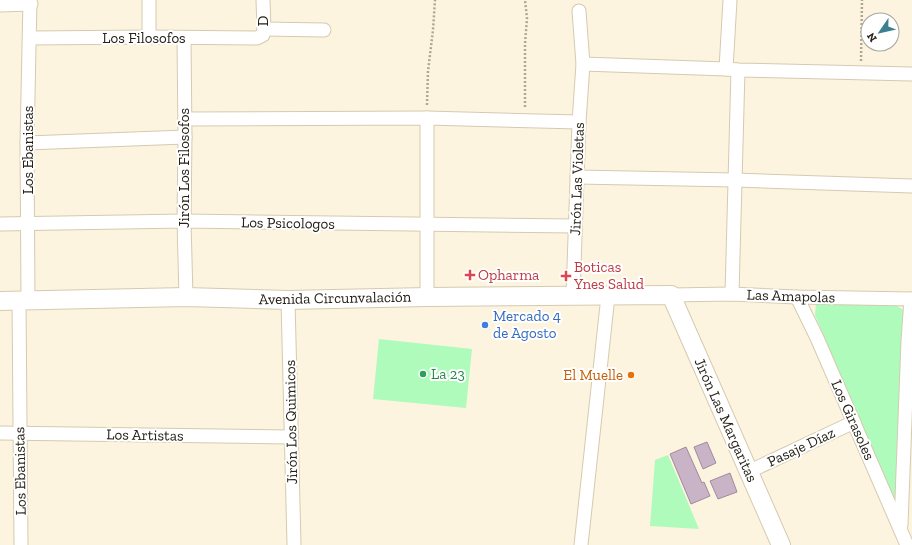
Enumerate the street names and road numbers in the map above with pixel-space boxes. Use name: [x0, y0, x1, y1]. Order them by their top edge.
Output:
street label: D: [254, 16, 272, 26]
street label: Los Filosofos: [102, 29, 186, 47]
street label: Los Ebanistas: [19, 106, 37, 194]
street label: Jirón Los Filosofos: [175, 108, 193, 228]
street label: Jirón Las Violetas: [566, 122, 588, 236]
street label: Los Psicologos: [241, 213, 335, 233]
street label: Las Amapolas: [746, 285, 836, 307]
street label: Avenida Circunvalación: [259, 288, 412, 308]
street label: Jirón Las Margaritas: [690, 355, 762, 485]
street label: Jirón Los Quimicos: [281, 360, 301, 484]
street label: Los Girasoles: [827, 377, 879, 463]
street label: Pasaje Díaz: [764, 423, 838, 471]
street label: Los Artistas: [106, 425, 184, 445]
street label: Los Ebanistas: [10, 427, 30, 515]

